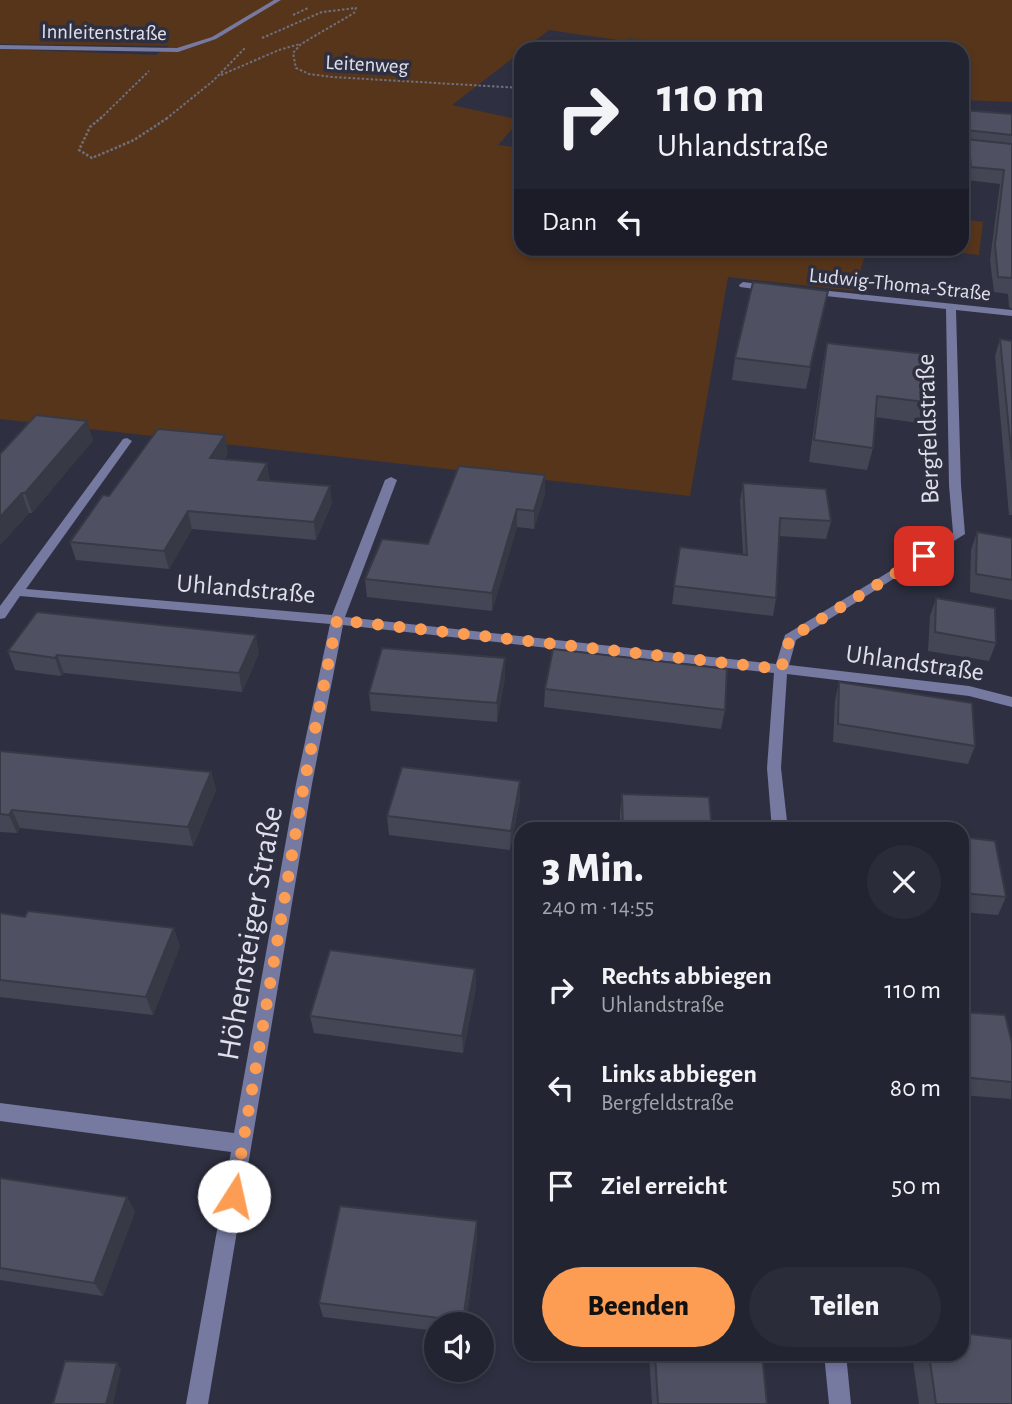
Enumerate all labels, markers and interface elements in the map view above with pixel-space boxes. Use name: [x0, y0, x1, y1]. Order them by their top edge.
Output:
street label: Innleitenstraße: [41, 21, 167, 44]
street label: Leitenweg: [325, 52, 410, 77]
icon: right: [542, 70, 633, 161]
text: 110 m: [657, 72, 765, 121]
text: Uhlandstraße: [657, 130, 828, 162]
icon: left: [611, 203, 649, 241]
text: Dann: [542, 209, 597, 235]
street label: Ludwig-Thoma-Straße: [808, 264, 992, 305]
street label: Bergfeldstraße: [912, 353, 944, 505]
pin: [894, 526, 954, 586]
icon: arrive: [905, 537, 943, 575]
street label: Uhlandstraße: [175, 570, 316, 608]
street label: Uhlandstraße: [844, 640, 986, 686]
street label: Höhensteiger Straße: [212, 804, 288, 1063]
button: close: [867, 845, 941, 919]
text: 3 Min.: [542, 847, 644, 889]
text: 240 m · 14:55: [542, 896, 654, 919]
text: Rechts abbiegen: [601, 963, 772, 989]
icon: right: [542, 971, 580, 1009]
text: 110 m: [884, 977, 941, 1003]
text: Uhlandstraße: [601, 994, 724, 1017]
text: Links abbiegen: [601, 1061, 757, 1087]
icon: left: [542, 1069, 580, 1107]
text: 80 m: [890, 1075, 941, 1101]
text: Bergfeldstraße: [601, 1092, 734, 1115]
position arrow: [197, 1159, 271, 1233]
icon: arrive: [542, 1167, 580, 1205]
text: Ziel erreicht: [601, 1173, 727, 1199]
text: 50 m: [891, 1173, 941, 1199]
button: Beenden: [542, 1267, 735, 1347]
button: Teilen: [749, 1267, 941, 1347]
map controls: [424, 1312, 494, 1382]
button: sound: [424, 1312, 494, 1382]

